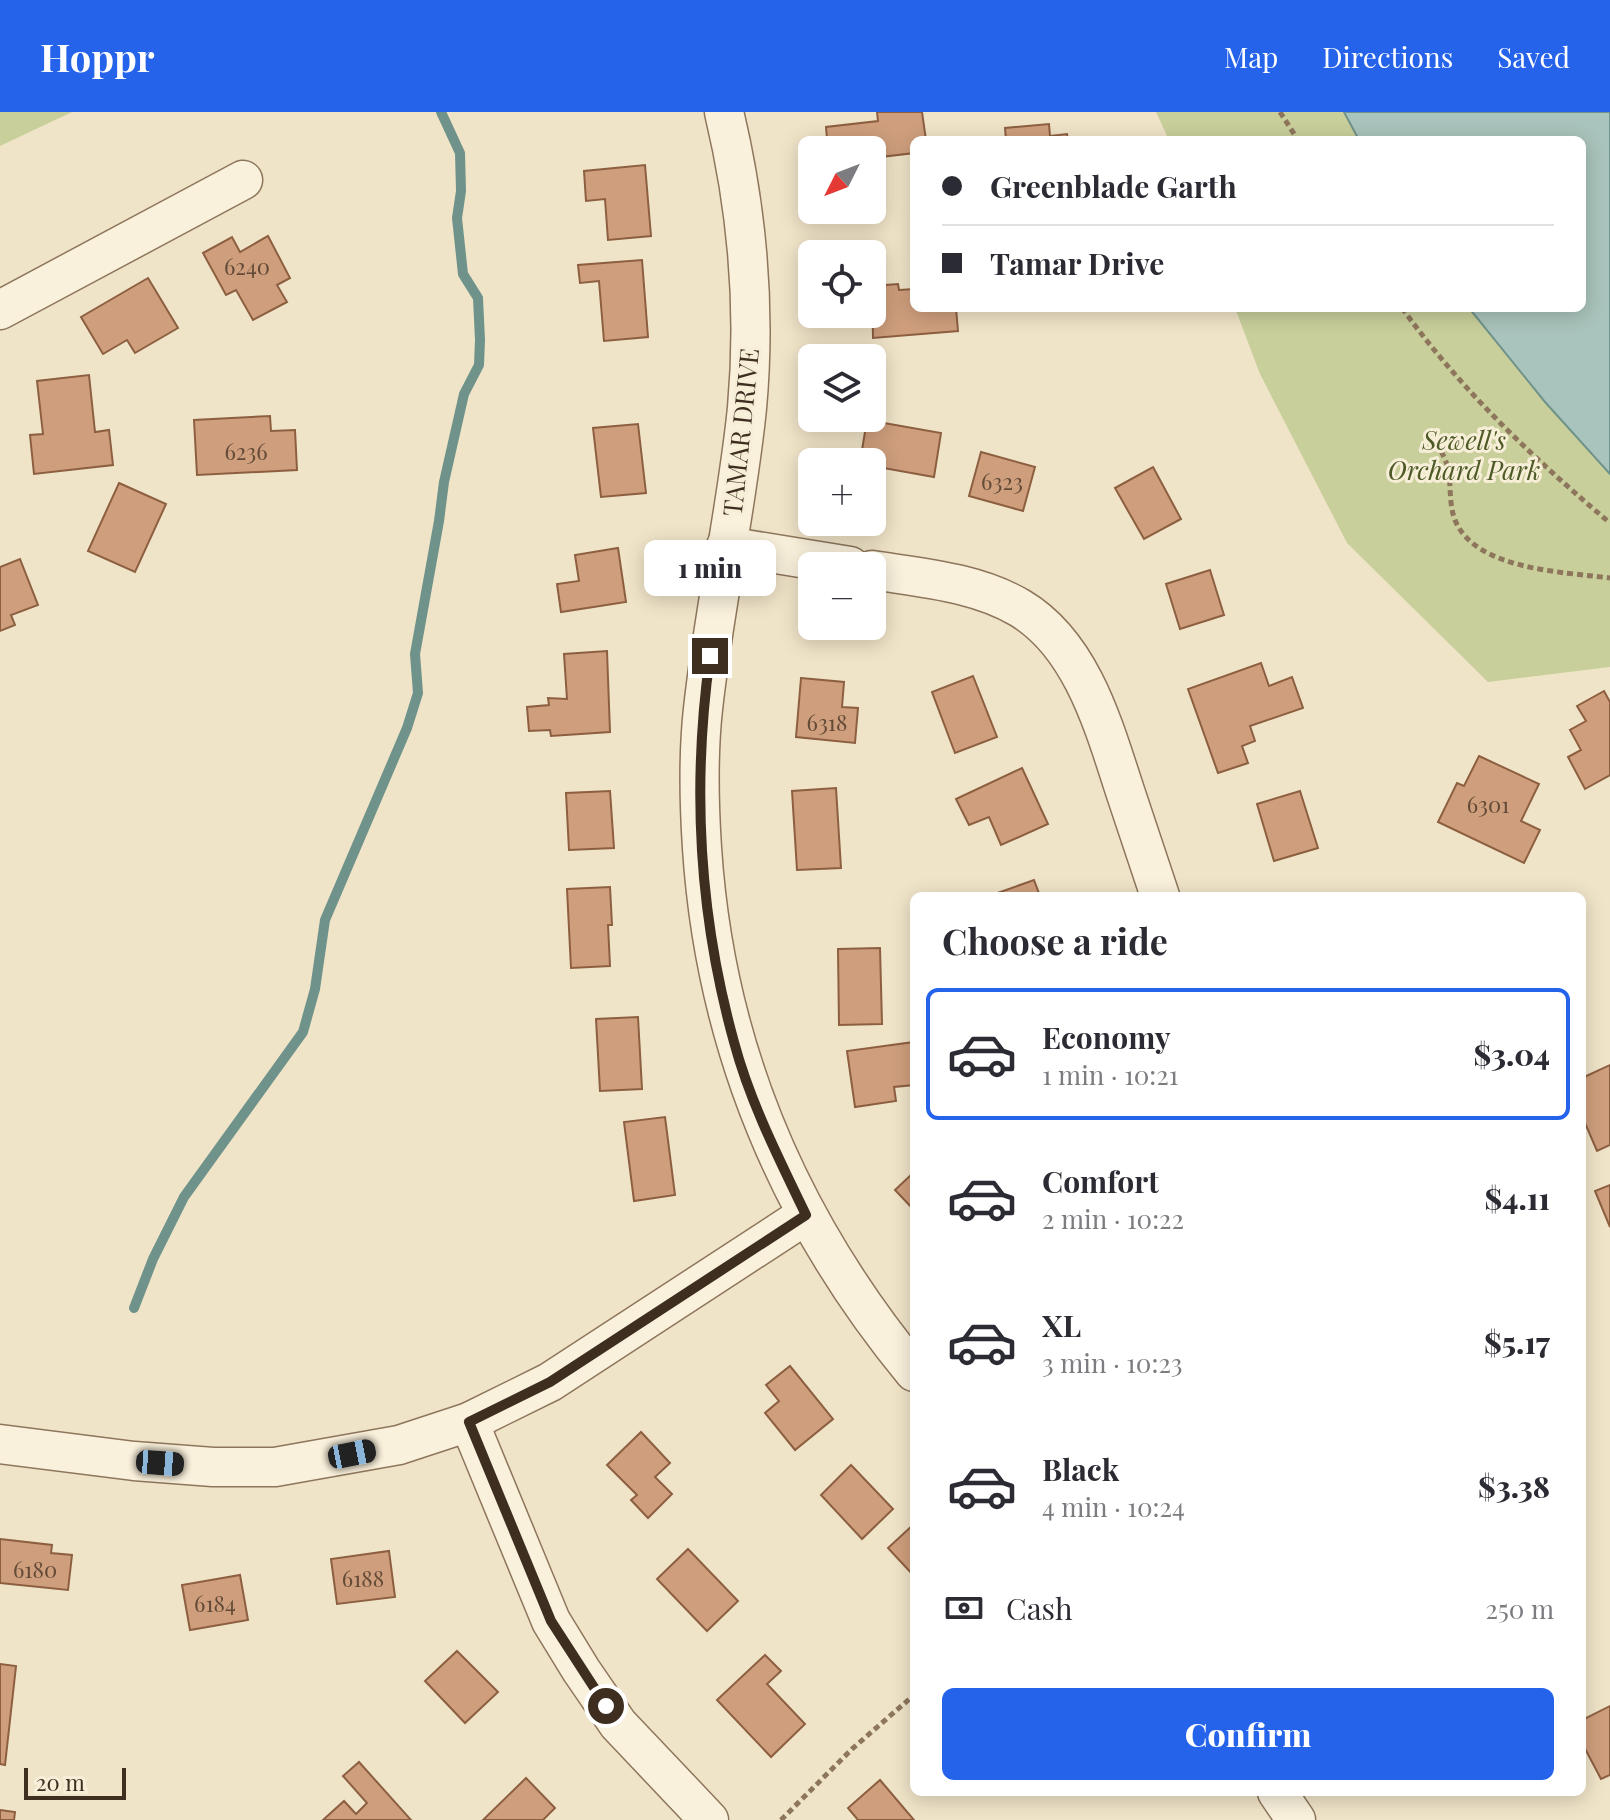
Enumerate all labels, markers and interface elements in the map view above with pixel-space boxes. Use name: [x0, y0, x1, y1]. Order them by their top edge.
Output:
text: Hoppr: [40, 31, 155, 82]
text: Map: [1224, 38, 1278, 75]
text: Directions: [1322, 38, 1453, 75]
text: Saved: [1497, 38, 1570, 75]
north arrow: [798, 136, 886, 224]
map controls: [798, 136, 886, 640]
text: Greenblade Garth: [990, 166, 1237, 206]
button: locate: [798, 240, 886, 328]
text: Tamar Drive: [990, 243, 1164, 283]
house number: 6240: [224, 251, 270, 281]
button: layers: [798, 344, 886, 432]
street label: TAMAR DRIVE: [714, 346, 766, 518]
park label: Sewell's Orchard Park: [1388, 422, 1540, 487]
house number: 6236: [224, 436, 268, 466]
button: +: [798, 448, 886, 536]
house number: 6323: [981, 466, 1023, 496]
callout: 1 min: [644, 540, 776, 596]
text: 1 min: [678, 550, 742, 585]
button: −: [798, 552, 886, 640]
route end: [692, 638, 728, 674]
house number: 6318: [807, 707, 847, 737]
house number: 6301: [1467, 789, 1509, 819]
text: Choose a ride: [942, 916, 1168, 964]
text: Economy: [1042, 1017, 1171, 1057]
icon: car: [946, 1018, 1018, 1090]
text: $3.04: [1473, 1034, 1550, 1074]
text: 1 min · 10:21: [1042, 1057, 1178, 1092]
text: Comfort: [1042, 1161, 1159, 1201]
icon: car: [946, 1162, 1018, 1234]
text: $4.11: [1485, 1178, 1550, 1218]
text: 2 min · 10:22: [1042, 1201, 1184, 1236]
text: XL: [1042, 1305, 1081, 1345]
icon: car: [946, 1306, 1018, 1378]
text: $5.17: [1484, 1322, 1550, 1362]
text: 3 min · 10:23: [1042, 1345, 1183, 1380]
car: [326, 1438, 378, 1470]
car: [135, 1449, 185, 1477]
text: Black: [1042, 1449, 1119, 1489]
icon: car: [946, 1450, 1018, 1522]
text: $3.38: [1478, 1466, 1550, 1506]
text: 4 min · 10:24: [1042, 1489, 1185, 1524]
house number: 6180: [13, 1554, 57, 1584]
house number: 6188: [342, 1563, 384, 1593]
icon: cash: [942, 1586, 986, 1630]
house number: 6184: [194, 1588, 236, 1618]
text: Cash: [1006, 1588, 1073, 1628]
text: 250 m: [1486, 1591, 1554, 1626]
route start: [588, 1688, 624, 1724]
button: Confirm: [942, 1688, 1554, 1780]
scale bar: [24, 1764, 126, 1800]
text: 20 m: [36, 1767, 85, 1797]

